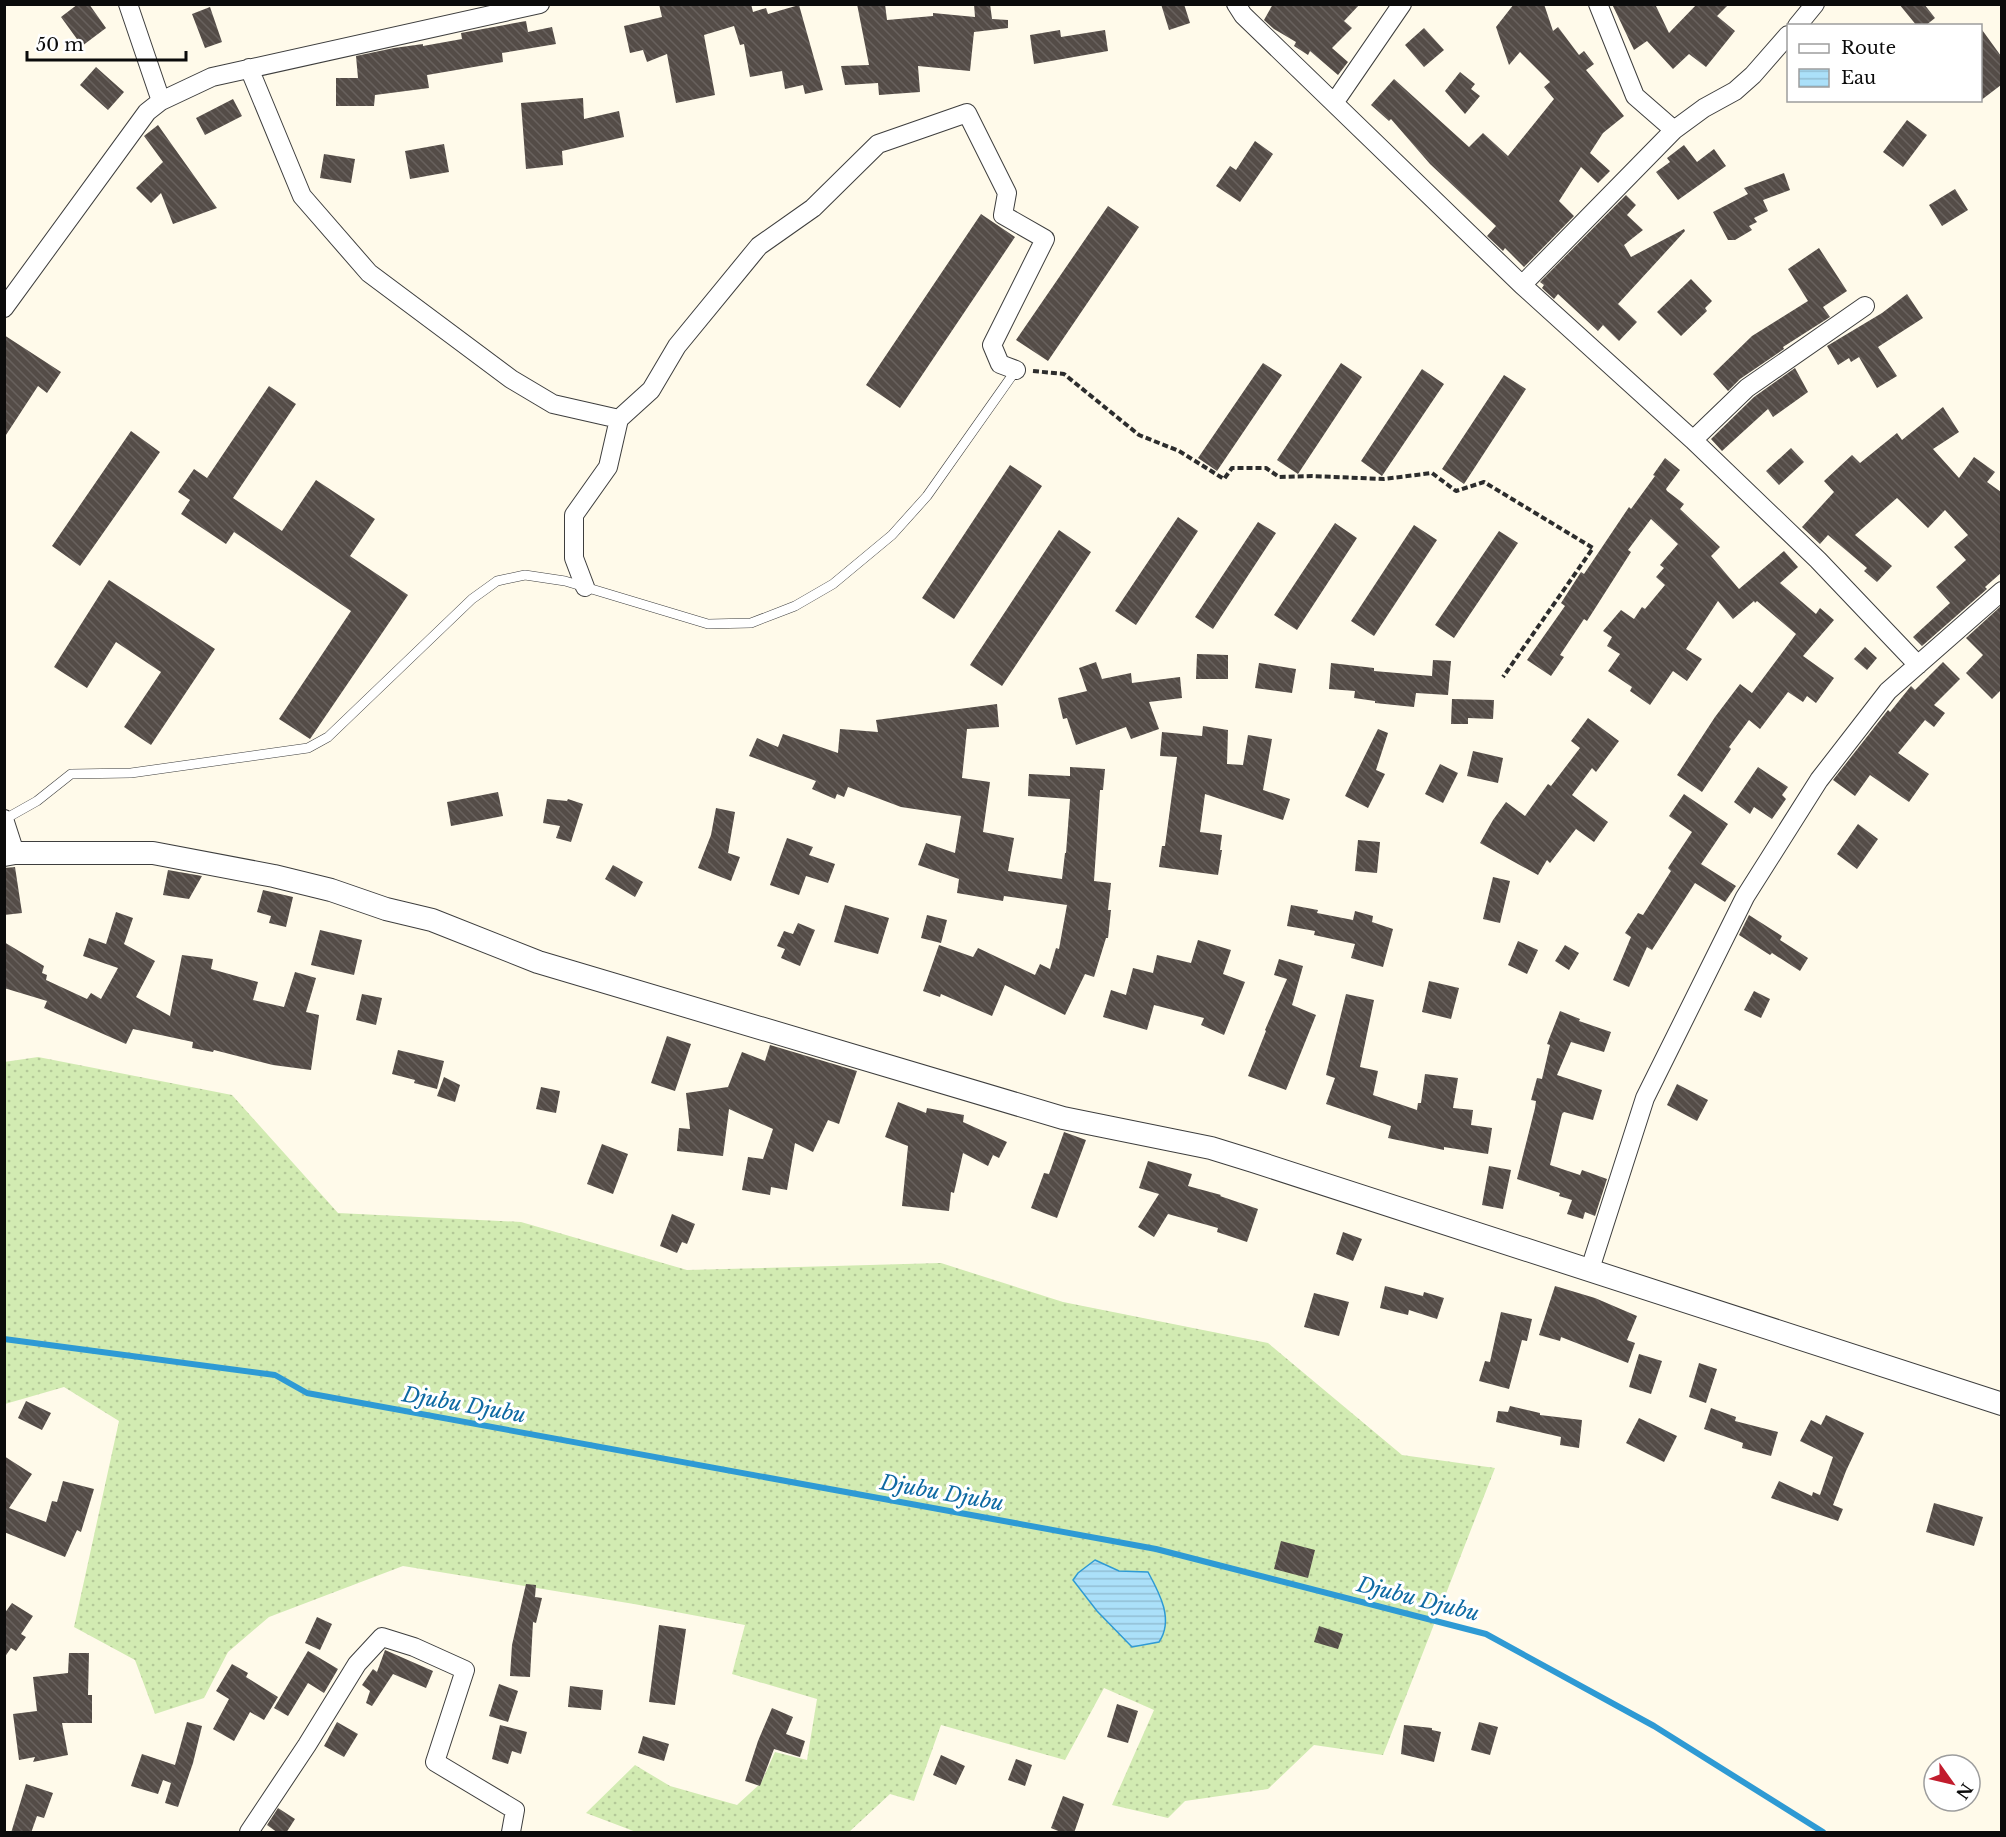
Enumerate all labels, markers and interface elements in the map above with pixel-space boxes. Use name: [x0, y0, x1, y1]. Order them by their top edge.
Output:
scale bar: [27, 24, 186, 62]
legend: [1787, 24, 1982, 102]
text: 50 m: [36, 34, 84, 56]
text: Route: [1841, 37, 1896, 59]
text: Eau: [1841, 67, 1876, 89]
water label: Djubu Djubu: [399, 1381, 528, 1429]
water label: Djubu Djubu: [877, 1469, 1006, 1517]
water label: Djubu Djubu: [1353, 1571, 1482, 1627]
north arrow: [1922, 1753, 1982, 1813]
text: N: [1952, 1780, 1977, 1803]

